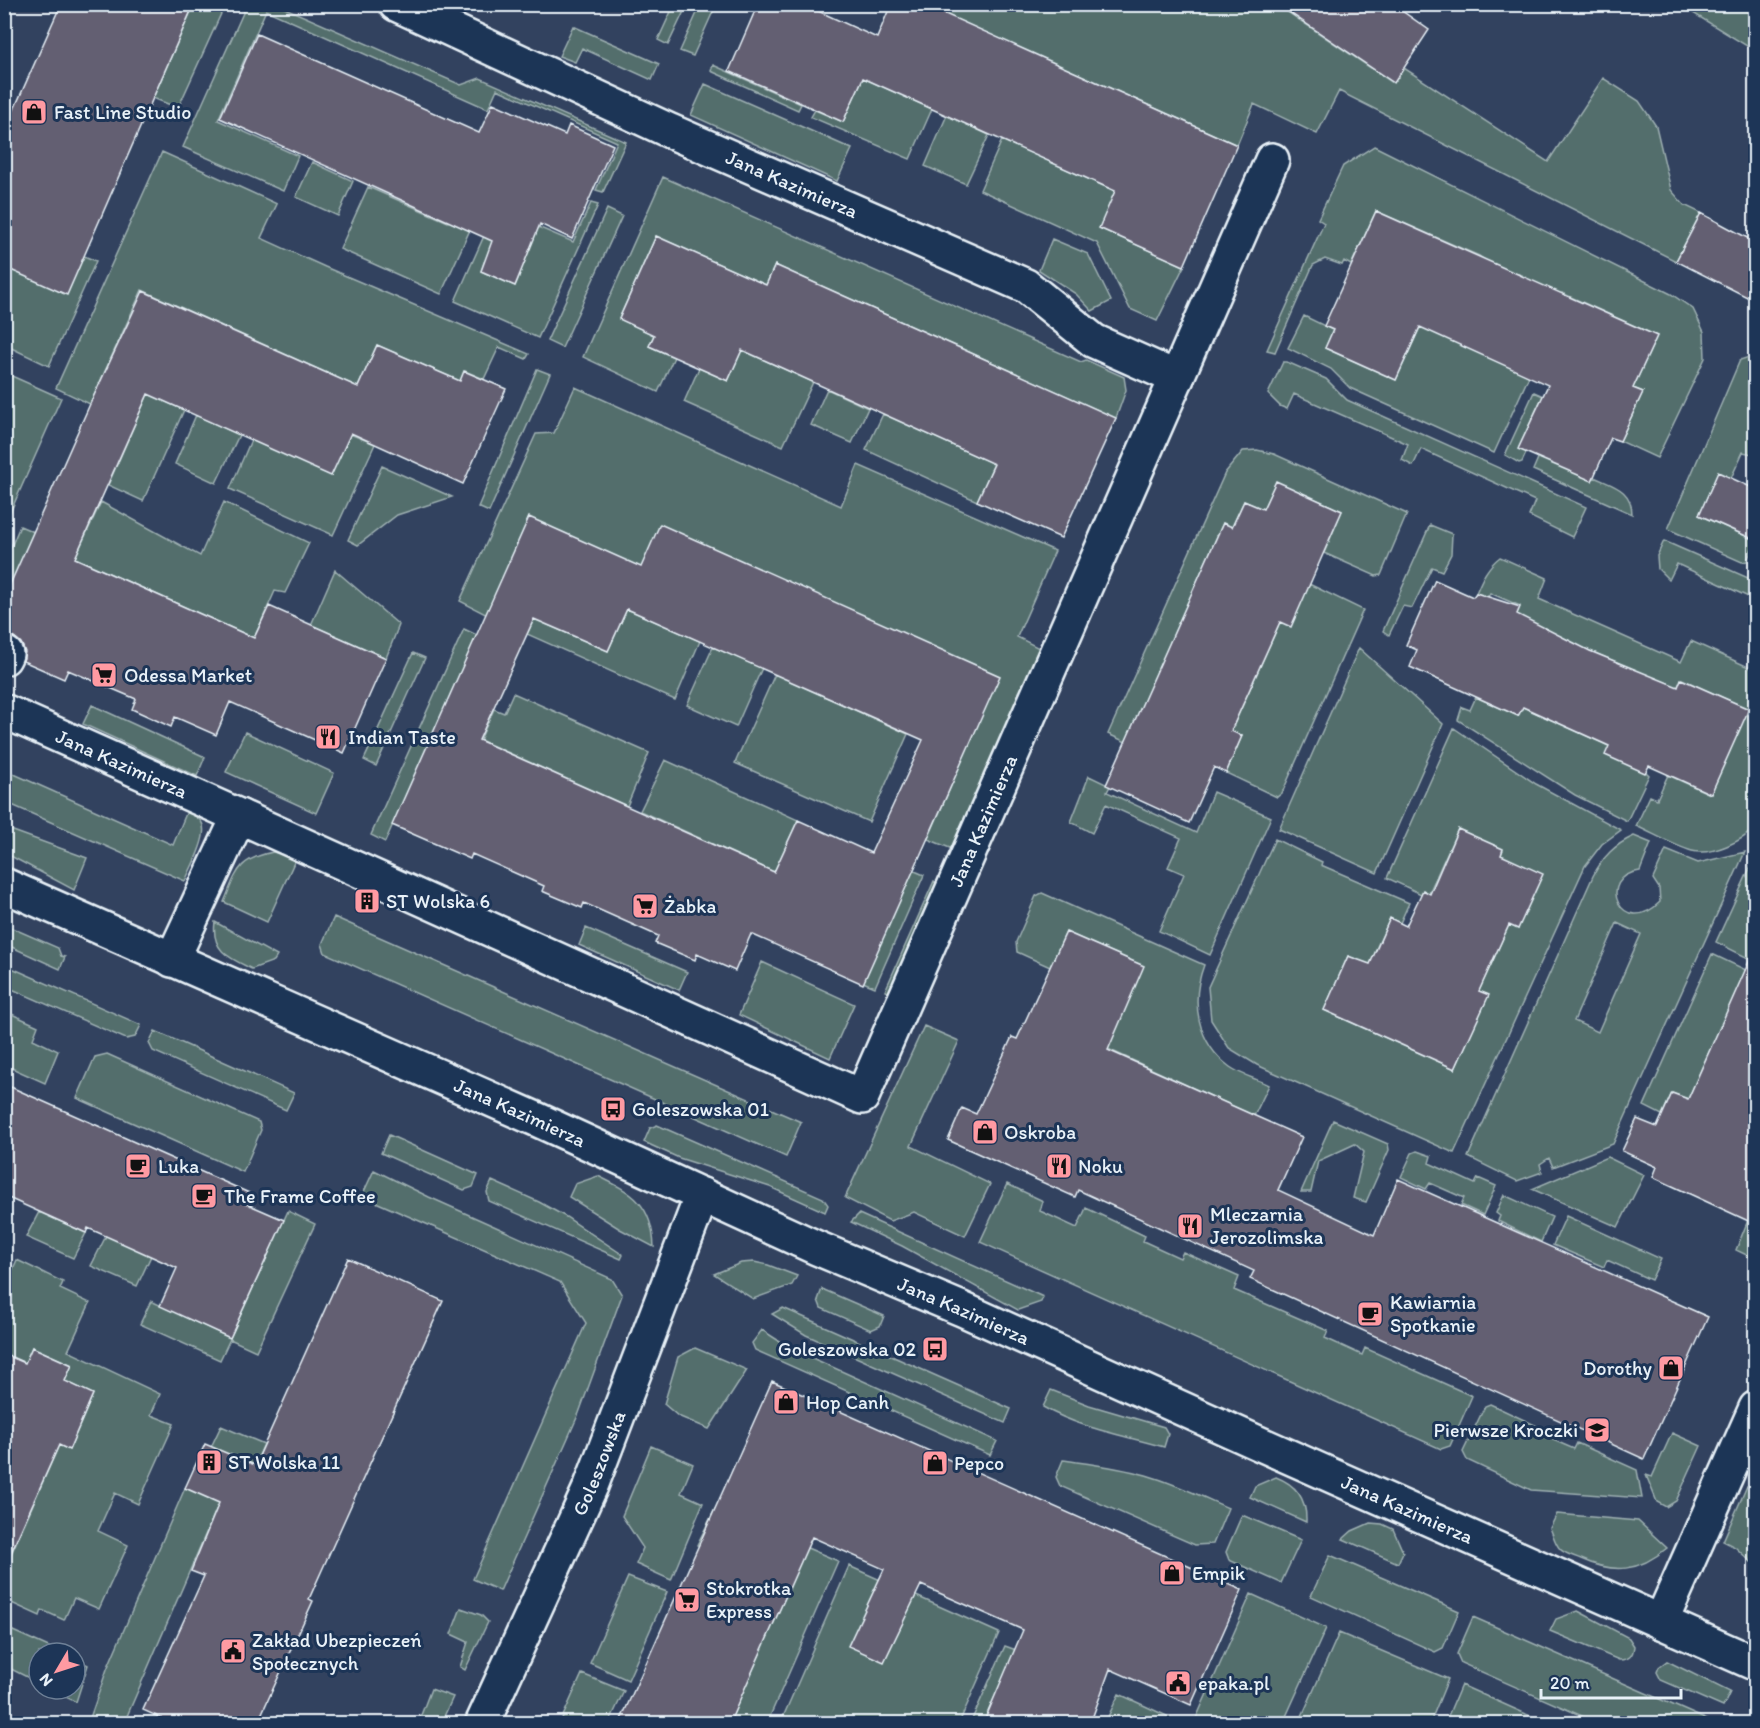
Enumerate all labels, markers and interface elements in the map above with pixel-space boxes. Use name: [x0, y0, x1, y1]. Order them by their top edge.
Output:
shop icon: Fast Line Studio: [19, 97, 49, 127]
place label: Fast Line Studio: [54, 100, 191, 124]
street label: Jana Kazimierza: [722, 145, 862, 224]
supermarket icon: Odessa Market: [89, 660, 119, 690]
place label: Odessa Market: [124, 663, 252, 687]
restaurant icon: Indian Taste: [313, 722, 343, 752]
street label: Jana Kazimierza: [52, 724, 192, 804]
place label: Indian Taste: [348, 725, 456, 749]
street label: Jana Kazimierza: [944, 750, 1023, 890]
building icon: ST Wolska 6: [352, 886, 382, 916]
place label: ST Wolska 6: [386, 889, 490, 913]
supermarket icon: Żabka: [630, 891, 660, 921]
place label: Żabka: [664, 894, 716, 918]
street label: Jana Kazimierza: [451, 1073, 590, 1153]
bus stop icon: Goleszowska 01: [598, 1094, 628, 1124]
place label: Goleszowska 01: [632, 1097, 769, 1121]
shop icon: Oskroba: [970, 1117, 1000, 1147]
place label: Oskroba: [1004, 1120, 1076, 1144]
cafe icon: Luka: [123, 1151, 153, 1181]
restaurant icon: Noku: [1044, 1151, 1074, 1181]
place label: Luka: [158, 1154, 199, 1178]
place label: Noku: [1078, 1154, 1123, 1178]
cafe icon: The Frame Coffee: [189, 1181, 219, 1211]
place label: The Frame Coffee: [224, 1184, 376, 1208]
place label: Mleczarnia Jerozolimska: [1210, 1202, 1324, 1249]
restaurant icon: Mleczarnia Jerozolimska: [1175, 1211, 1205, 1241]
street label: Jana Kazimierza: [894, 1271, 1034, 1350]
place label: Kawiarnia Spotkanie: [1390, 1290, 1476, 1337]
cafe icon: Kawiarnia Spotkanie: [1355, 1299, 1385, 1329]
bus stop icon: Goleszowska 02: [920, 1334, 950, 1364]
place label: Goleszowska 02: [778, 1337, 916, 1361]
shop icon: Dorothy: [1656, 1353, 1686, 1383]
place label: Dorothy: [1583, 1356, 1653, 1380]
shop icon: Hop Canh: [771, 1387, 801, 1417]
place label: Hop Canh: [806, 1390, 890, 1414]
street label: Goleszowska: [567, 1407, 631, 1519]
school or university icon: Pierwsze Kroczki: [1582, 1415, 1612, 1445]
place label: Pierwsze Kroczki: [1433, 1418, 1578, 1442]
building icon: ST Wolska 11: [194, 1447, 224, 1477]
shop icon: Pepco: [920, 1448, 950, 1478]
place label: ST Wolska 11: [228, 1450, 340, 1474]
place label: Pepco: [954, 1451, 1004, 1475]
street label: Jana Kazimierza: [1338, 1469, 1478, 1549]
shop icon: Empik: [1157, 1558, 1187, 1588]
place label: Empik: [1192, 1561, 1246, 1585]
place label: Stokrotka Express: [706, 1576, 792, 1623]
supermarket icon: Stokrotka Express: [672, 1585, 702, 1615]
place label: Zakład Ubezpieczeń Społecznych: [252, 1628, 422, 1675]
public building icon: Zakład Ubezpieczeń Społecznych: [218, 1636, 248, 1666]
north arrow: [27, 1641, 87, 1701]
scale bar: [1541, 1662, 1680, 1700]
public building icon: epaka.pl: [1163, 1668, 1193, 1698]
text: N: [35, 1670, 57, 1690]
place label: epaka.pl: [1198, 1671, 1270, 1695]
text: 20 m: [1550, 1672, 1590, 1694]

